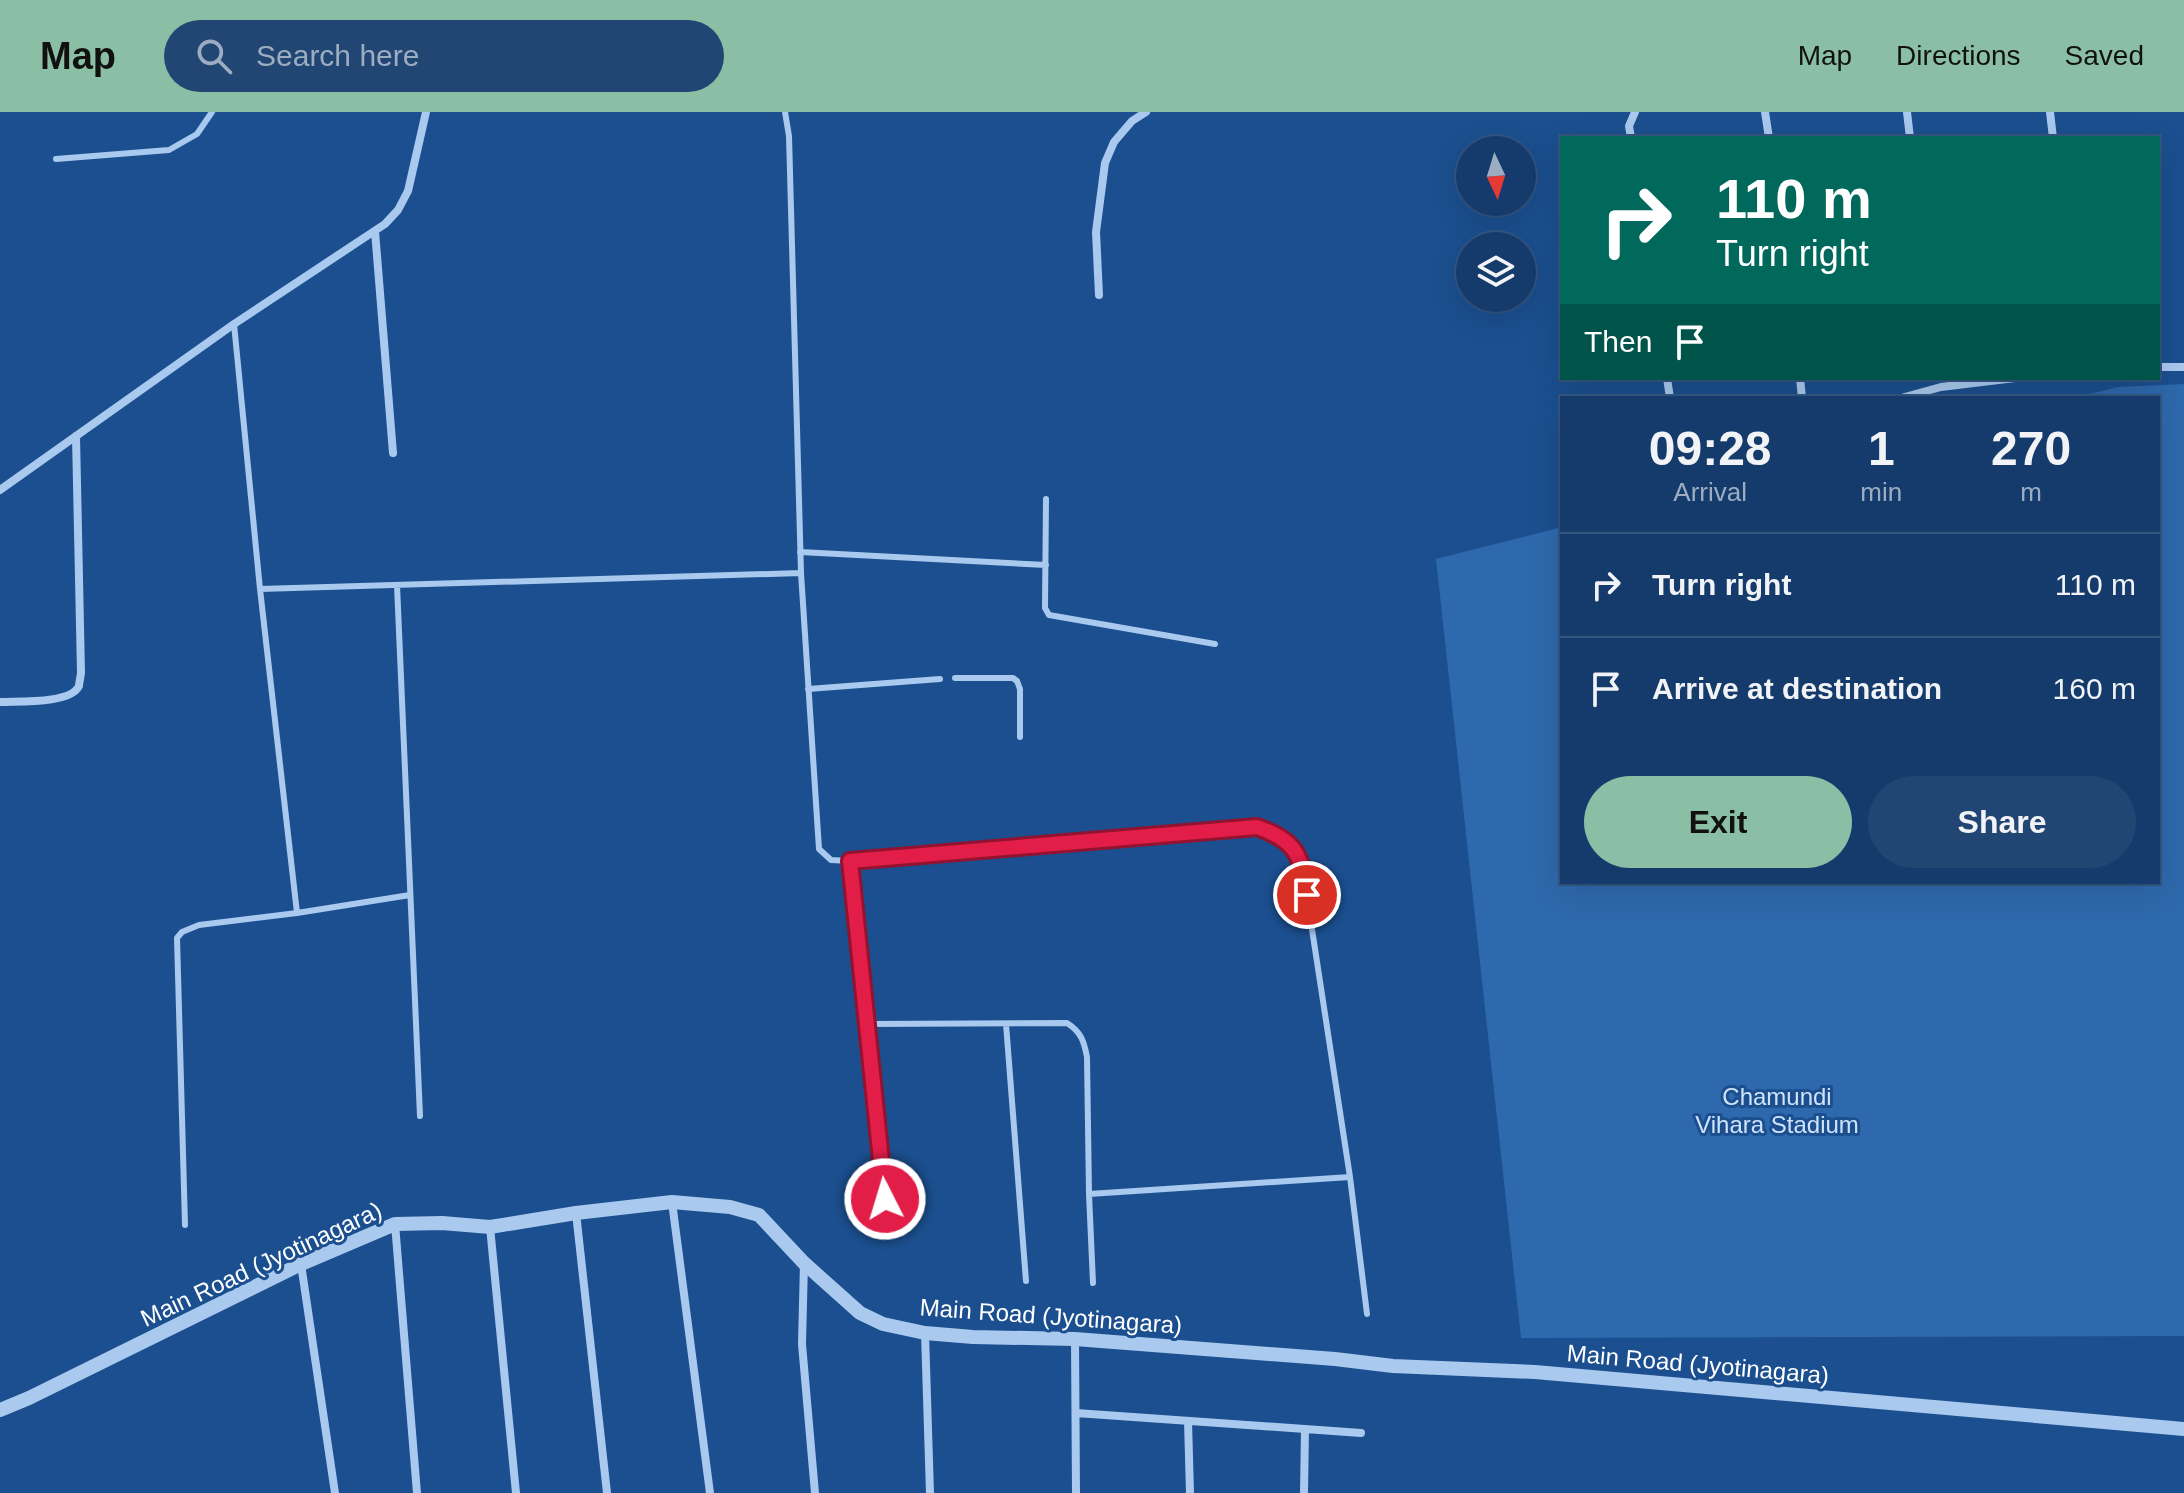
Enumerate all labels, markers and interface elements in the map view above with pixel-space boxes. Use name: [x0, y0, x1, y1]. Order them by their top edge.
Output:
search box: [164, 20, 724, 92]
icon: search: [192, 34, 236, 78]
text: Map: [40, 35, 116, 77]
text: Search here: [256, 39, 419, 72]
text: Map: [1798, 40, 1852, 71]
text: Directions: [1896, 40, 2021, 71]
text: Saved: [2065, 40, 2144, 71]
north arrow: [1456, 136, 1536, 216]
map controls: [1456, 136, 1536, 312]
text: 110 m: [1716, 167, 1872, 230]
icon: right: [1584, 168, 1688, 272]
button: layers: [1456, 232, 1536, 312]
text: Turn right: [1716, 233, 1869, 274]
icon: arrive: [1668, 320, 1712, 364]
text: Then: [1584, 325, 1652, 358]
text: 09:28: [1649, 422, 1772, 475]
text: 1: [1868, 422, 1895, 475]
text: 270: [1991, 422, 2071, 475]
text: Arrival: [1673, 477, 1747, 507]
text: min: [1860, 477, 1902, 507]
text: m: [2020, 477, 2042, 507]
icon: right: [1584, 563, 1628, 607]
text: Turn right: [1652, 568, 1791, 601]
text: 110 m: [2055, 568, 2136, 601]
icon: arrive: [1584, 667, 1628, 711]
text: Arrive at destination: [1652, 672, 1942, 705]
text: 160 m: [2053, 672, 2136, 705]
button: Exit: [1584, 776, 1852, 868]
button: Share: [1868, 776, 2136, 868]
pin: [1273, 861, 1341, 929]
icon: arrive: [1285, 873, 1329, 917]
park label: Chamundi Vihara Stadium: [1695, 1083, 1859, 1138]
position arrow: [843, 1157, 927, 1241]
street label: Main Road (Jyotinagara): [136, 1196, 386, 1332]
street label: Main Road (Jyotinagara): [919, 1293, 1183, 1339]
street label: Main Road (Jyotinagara): [1566, 1339, 1830, 1389]

